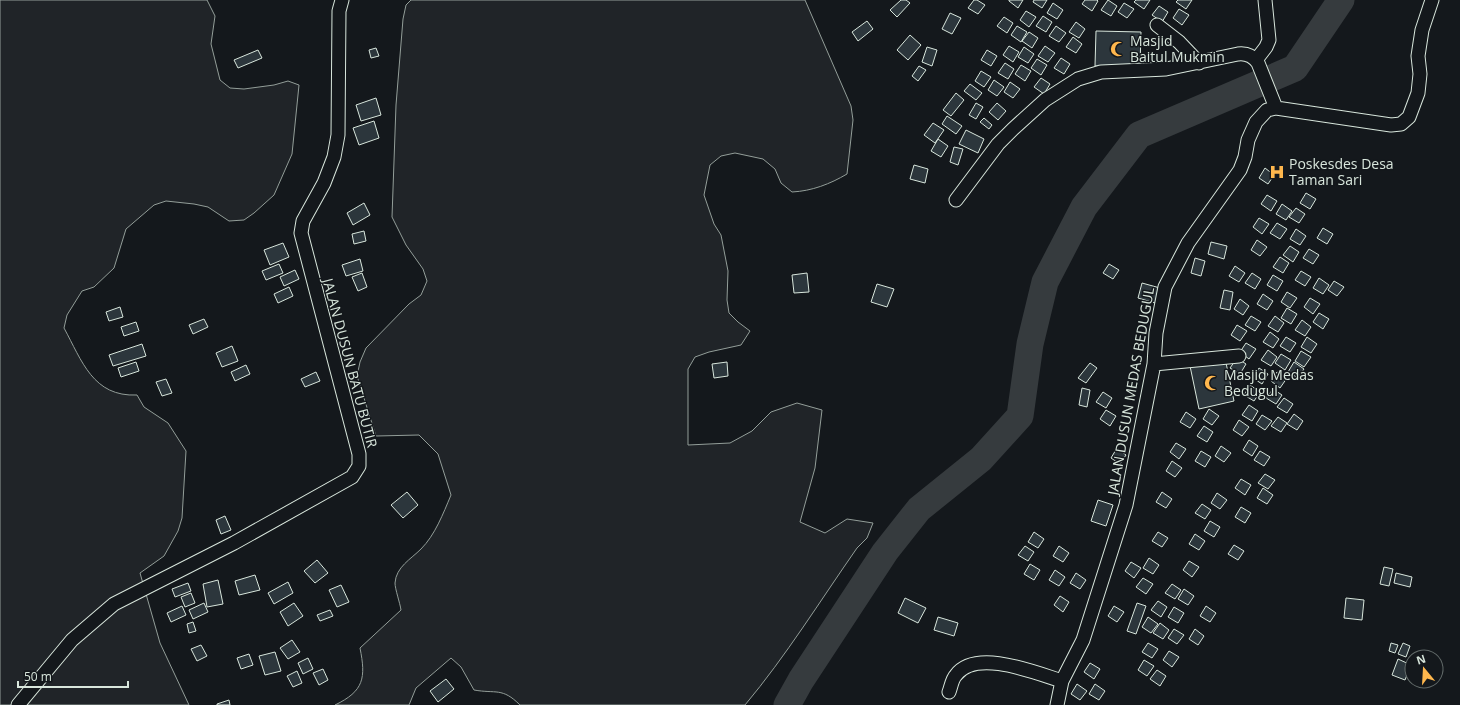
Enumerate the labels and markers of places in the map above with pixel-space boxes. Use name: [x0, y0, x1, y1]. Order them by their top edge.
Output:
place label: Masjid Baitul Mukmin: [1130, 31, 1225, 66]
mosque icon: Masjid Baitul Mukmin: [1109, 40, 1127, 58]
place label: Poskesdes Desa Taman Sari: [1289, 154, 1394, 189]
hospital icon: Poskesdes Desa Taman Sari: [1268, 163, 1286, 181]
place label: Masjid Medas Bedugul: [1224, 365, 1314, 400]
mosque icon: Masjid Medas Bedugul: [1203, 374, 1221, 392]

